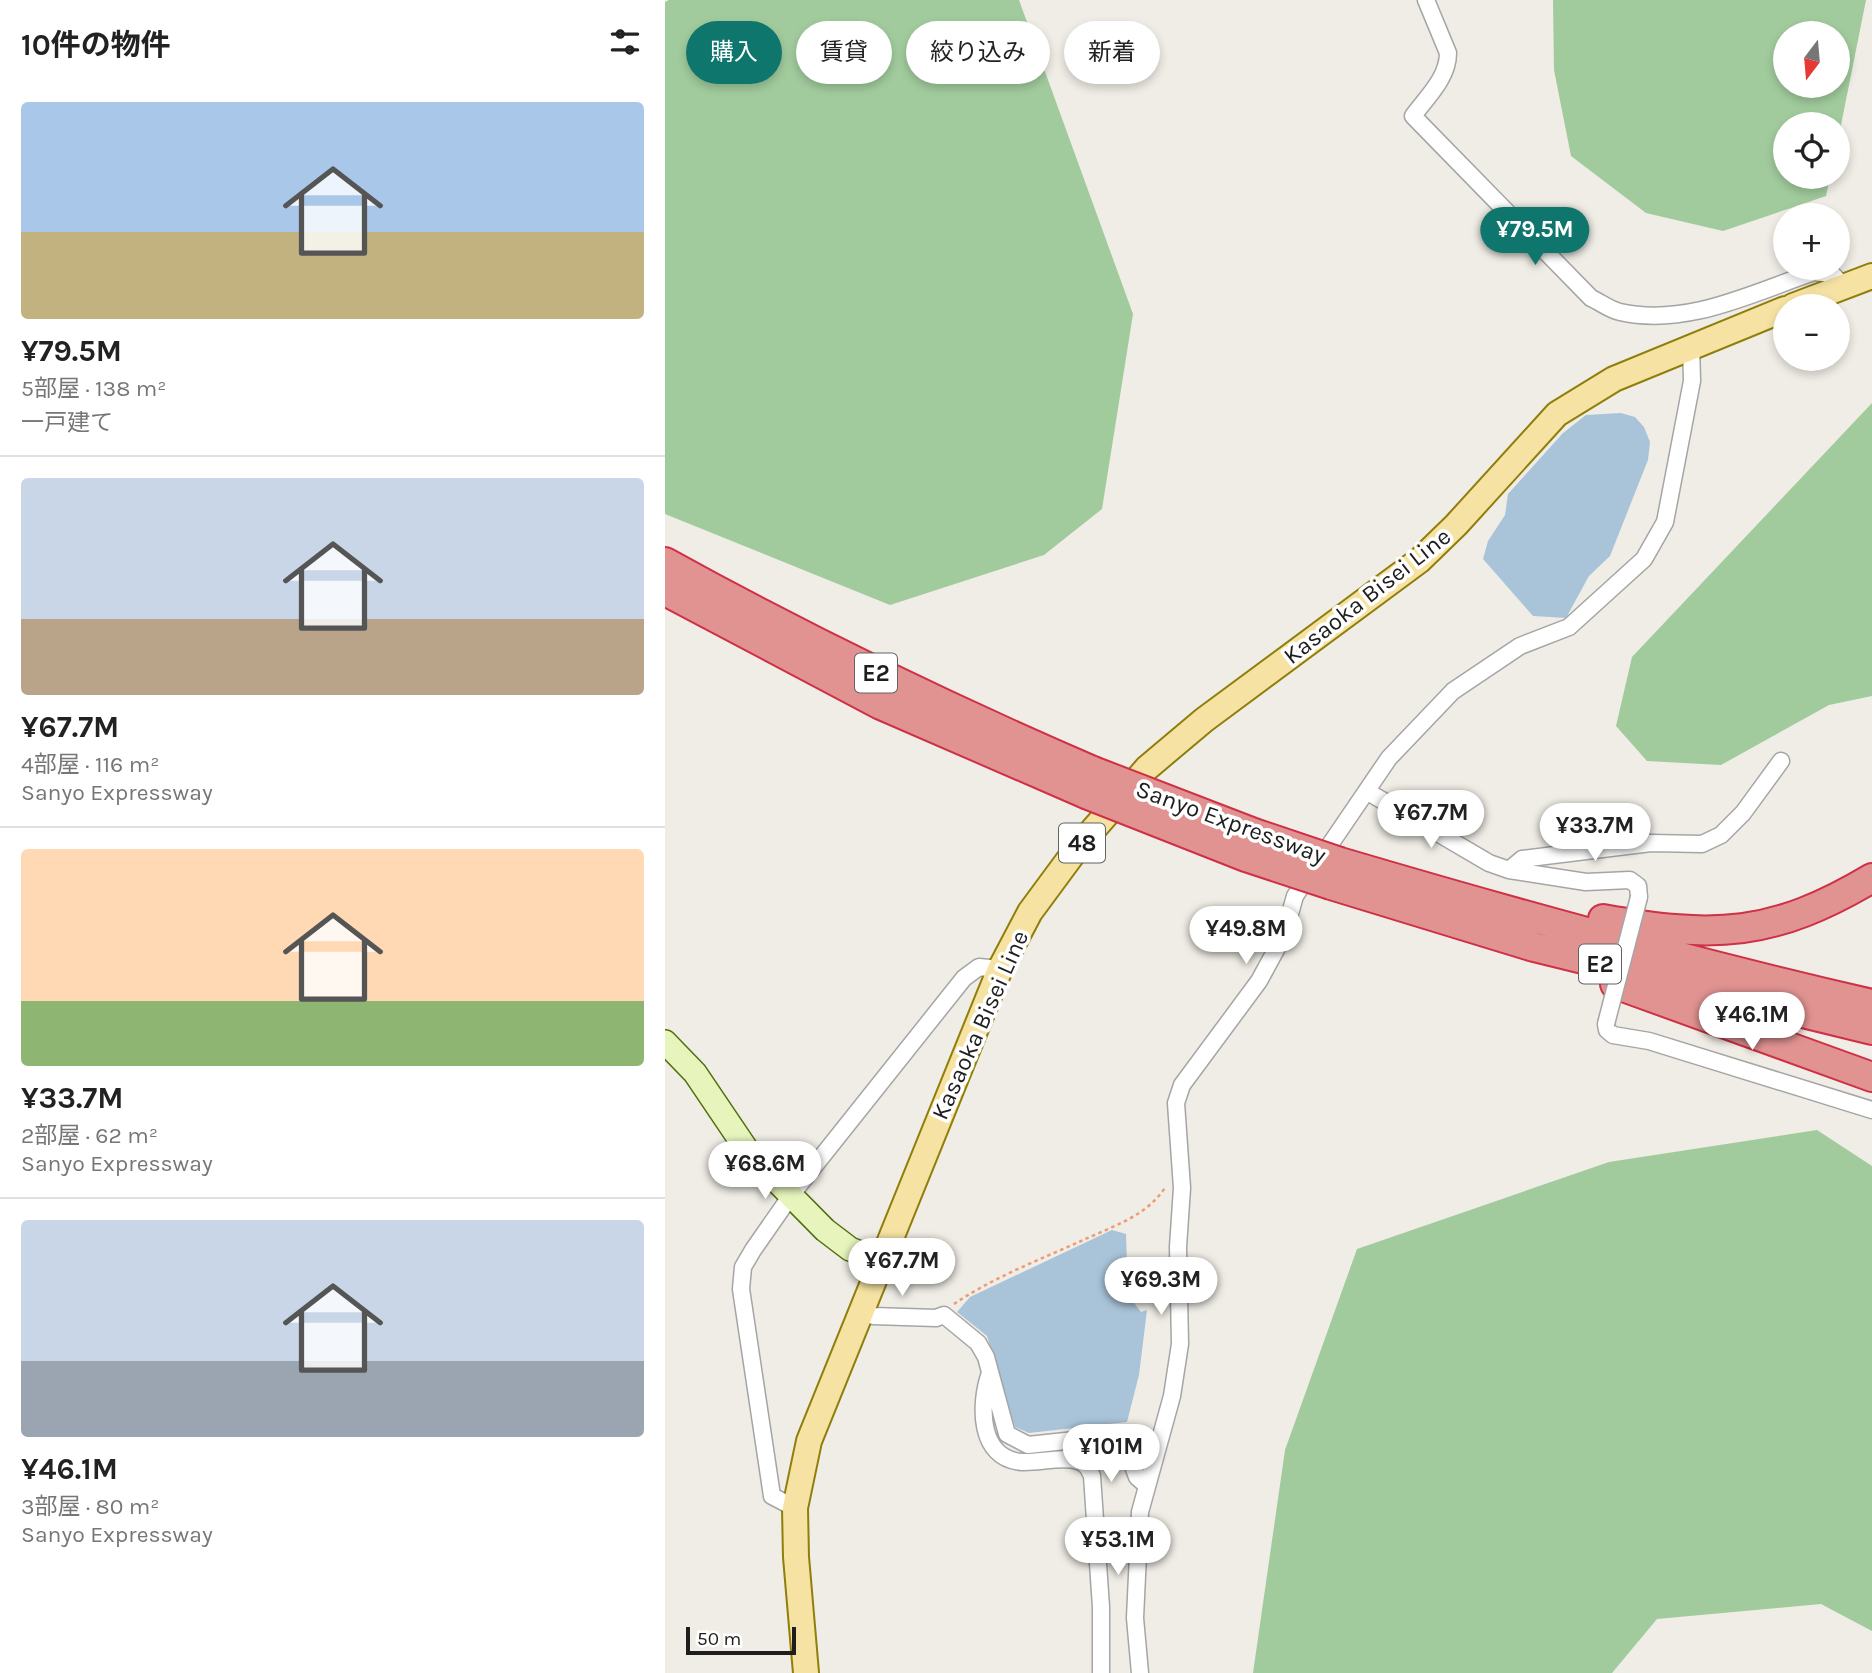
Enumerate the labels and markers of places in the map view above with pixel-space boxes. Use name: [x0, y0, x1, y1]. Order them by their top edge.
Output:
pin: ¥79.5M: [1478, 208, 1592, 267]
pin: ¥67.7M: [1374, 790, 1488, 850]
pin: ¥33.7M: [1538, 804, 1652, 863]
pin: ¥49.8M: [1189, 906, 1303, 966]
pin: ¥46.1M: [1695, 992, 1809, 1052]
pin: ¥68.6M: [708, 1142, 822, 1201]
pin: ¥67.7M: [845, 1238, 959, 1298]
pin: ¥69.3M: [1104, 1258, 1218, 1317]
pin: ¥101M: [1062, 1424, 1160, 1484]
pin: ¥53.1M: [1061, 1518, 1175, 1577]

